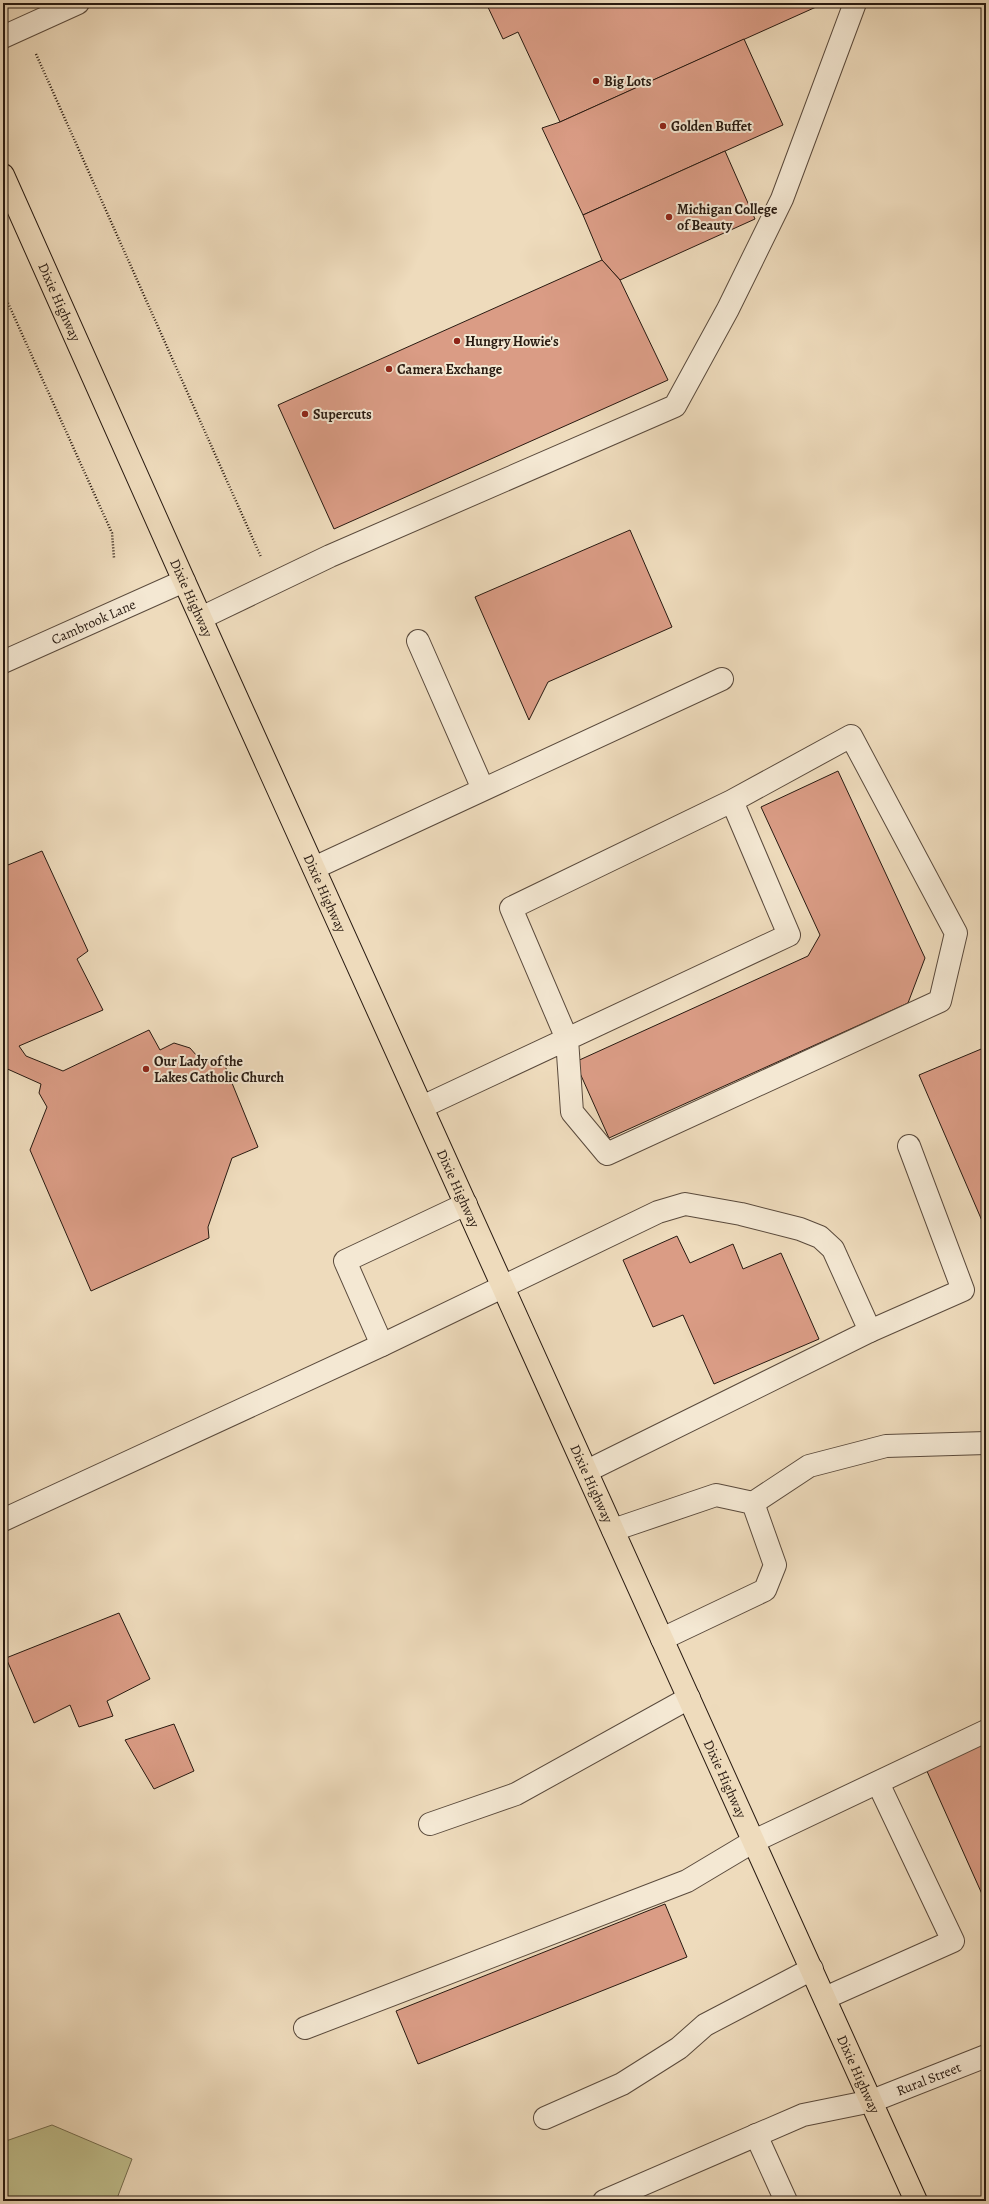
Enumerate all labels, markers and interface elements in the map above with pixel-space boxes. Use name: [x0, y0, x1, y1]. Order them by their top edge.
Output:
place label: Big Lots: [604, 72, 652, 91]
marker: Big Lots: [591, 76, 601, 86]
place label: Golden Buffet: [671, 117, 752, 136]
marker: Golden Buffet: [658, 121, 668, 131]
place label: Michigan College of Beauty: [677, 200, 778, 235]
marker: Michigan College of Beauty: [664, 212, 674, 222]
street label: Dixie Highway: [34, 260, 86, 345]
place label: Hungry Howie's: [465, 332, 559, 351]
marker: Hungry Howie's: [452, 336, 462, 346]
place label: Camera Exchange: [397, 360, 503, 379]
marker: Camera Exchange: [384, 364, 394, 374]
place label: Supercuts: [313, 405, 372, 424]
marker: Supercuts: [300, 409, 310, 419]
street label: Dixie Highway: [166, 556, 218, 641]
street label: Cambrook Lane: [48, 594, 139, 649]
street label: Dixie Highway: [299, 851, 351, 936]
place label: Our Lady of the Lakes Catholic Church: [154, 1052, 284, 1087]
marker: Our Lady of the Lakes Catholic Church: [141, 1064, 151, 1074]
street label: Dixie Highway: [432, 1146, 485, 1231]
street label: Dixie Highway: [566, 1441, 618, 1527]
street label: Dixie Highway: [699, 1737, 752, 1822]
street label: Dixie Highway: [833, 2032, 885, 2117]
street label: Rural Street: [893, 2057, 964, 2100]

